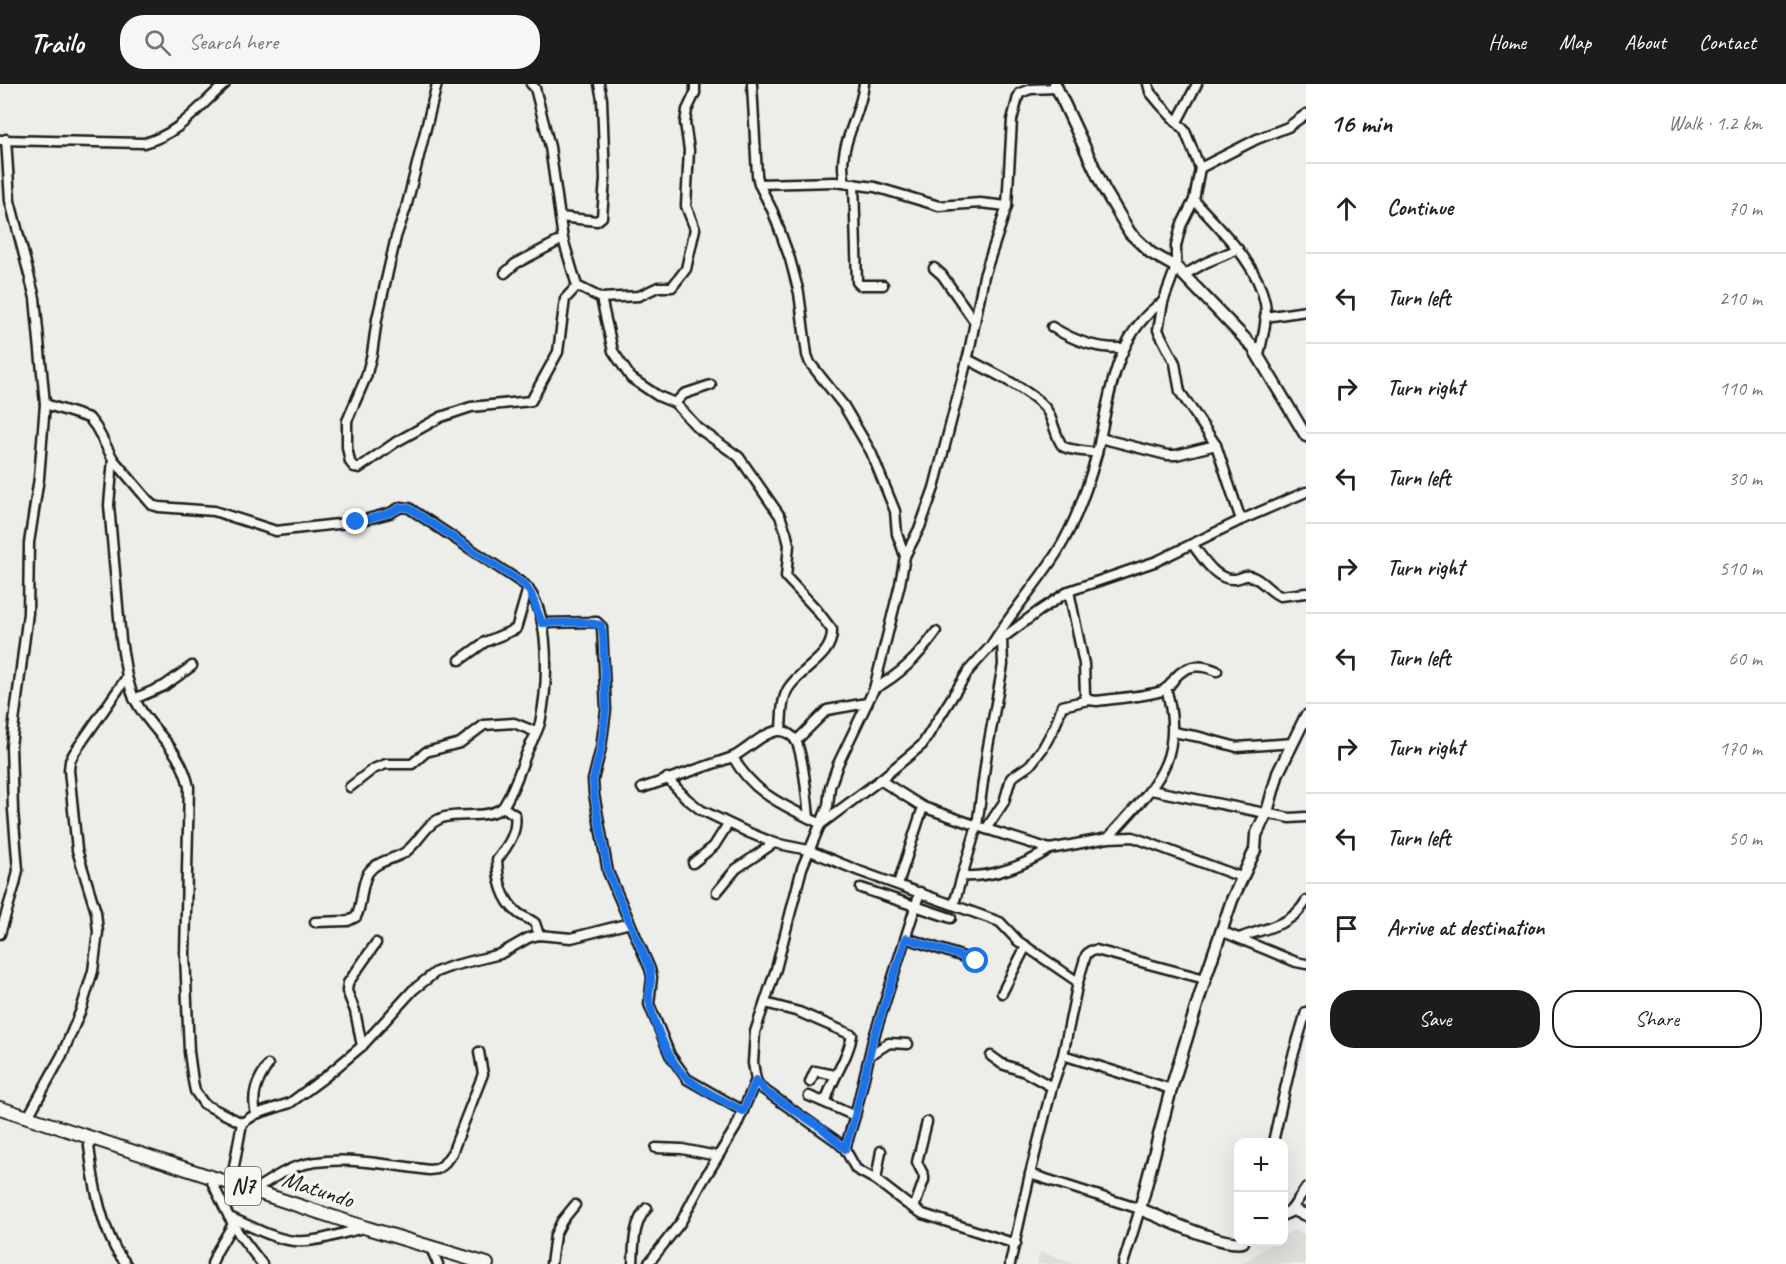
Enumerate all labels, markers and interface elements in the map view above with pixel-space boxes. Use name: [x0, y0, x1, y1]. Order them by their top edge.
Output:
search box: [120, 15, 540, 69]
text: Trailo: [30, 25, 84, 60]
icon: search: [141, 26, 174, 59]
text: Search here: [189, 28, 278, 56]
text: Home: [1488, 29, 1526, 55]
text: Map: [1559, 29, 1591, 55]
text: About: [1624, 29, 1666, 55]
text: Contact: [1699, 29, 1756, 55]
text: 16 min: [1330, 107, 1392, 140]
text: Walk · 1.2 km: [1668, 111, 1762, 136]
icon: ahead: [1330, 192, 1363, 225]
text: Continue: [1387, 194, 1453, 222]
text: 70 m: [1728, 196, 1762, 221]
icon: left: [1330, 282, 1363, 315]
text: Turn left: [1387, 284, 1451, 312]
text: 210 m: [1719, 286, 1762, 311]
icon: right: [1330, 372, 1363, 405]
text: Turn right: [1387, 374, 1464, 402]
text: 110 m: [1719, 376, 1762, 401]
icon: left: [1330, 462, 1363, 495]
text: Turn left: [1387, 464, 1451, 492]
text: 30 m: [1728, 466, 1762, 491]
route end: [342, 508, 368, 534]
icon: right: [1330, 552, 1363, 585]
text: Turn right: [1387, 554, 1464, 582]
text: 510 m: [1719, 556, 1762, 581]
icon: left: [1330, 642, 1363, 675]
text: Turn left: [1387, 644, 1451, 672]
text: 60 m: [1728, 646, 1762, 671]
icon: right: [1330, 732, 1363, 765]
text: Turn right: [1387, 734, 1464, 762]
text: 170 m: [1719, 736, 1762, 761]
icon: left: [1330, 822, 1363, 855]
text: Turn left: [1387, 824, 1451, 852]
text: 50 m: [1728, 826, 1762, 851]
icon: arrive: [1330, 912, 1363, 945]
text: Arrive at destination: [1387, 914, 1544, 942]
route start: [962, 947, 988, 973]
button: Save: [1330, 990, 1540, 1048]
button: Share: [1552, 990, 1762, 1048]
map controls: [1234, 1138, 1288, 1246]
button: +: [1234, 1138, 1288, 1192]
street label: Matundo: [279, 1163, 359, 1215]
road number: N7: [225, 1167, 261, 1205]
button: −: [1234, 1192, 1288, 1246]

